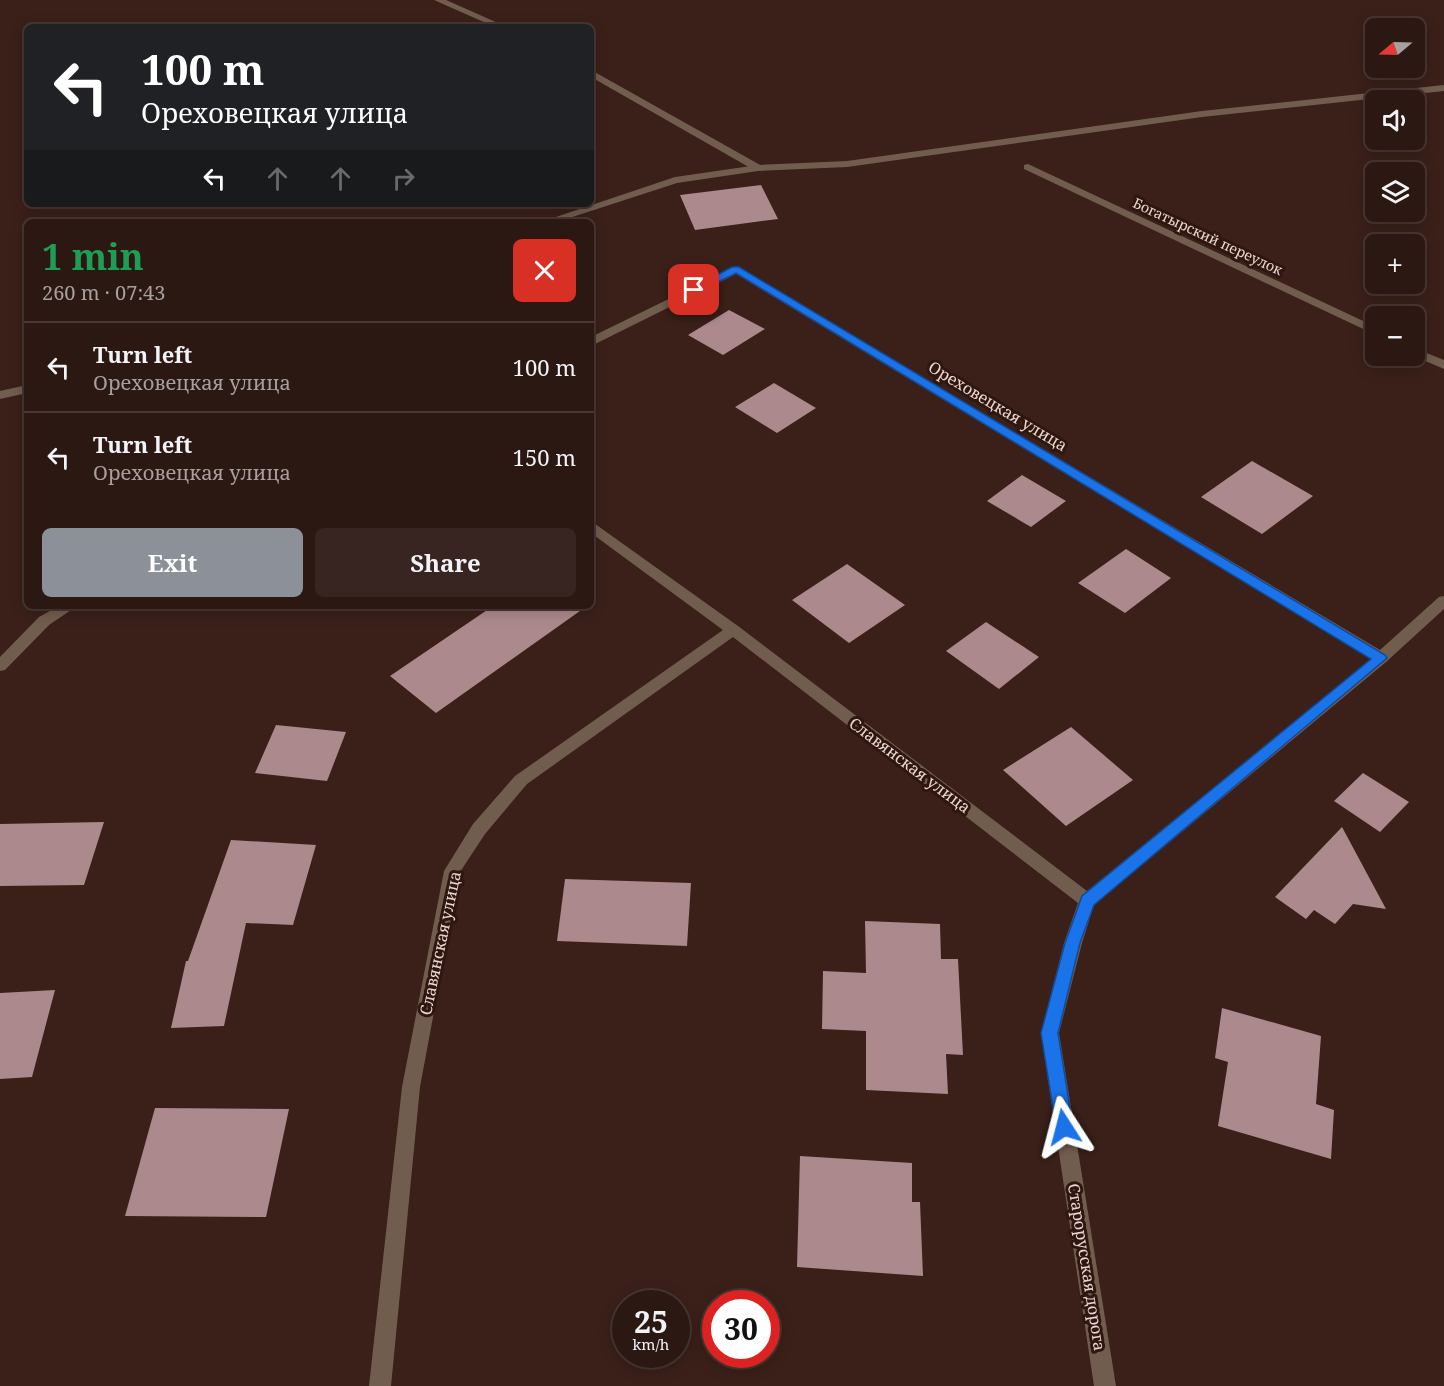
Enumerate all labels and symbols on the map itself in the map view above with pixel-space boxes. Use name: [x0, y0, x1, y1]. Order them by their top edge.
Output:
north arrow: [1365, 18, 1425, 78]
street label: Богатырский переулок: [1130, 193, 1287, 279]
pin: [668, 264, 719, 315]
street label: Ореховецкая улица: [924, 356, 1072, 456]
street label: Славянская улица: [845, 712, 975, 818]
street label: Славянская улица: [414, 869, 466, 1017]
position arrow: [1032, 1095, 1096, 1159]
street label: Старорусская дорога: [1063, 1182, 1111, 1352]
speed limit sign: 30: [702, 1290, 780, 1368]

